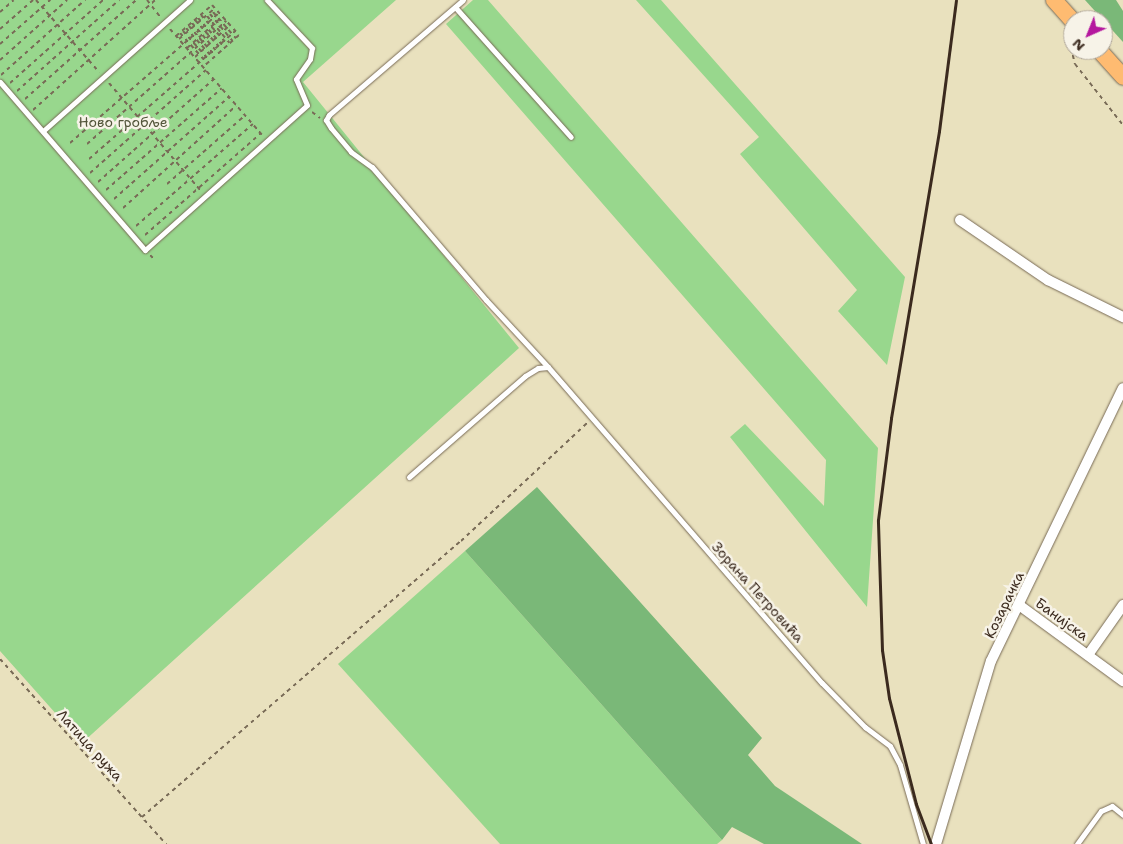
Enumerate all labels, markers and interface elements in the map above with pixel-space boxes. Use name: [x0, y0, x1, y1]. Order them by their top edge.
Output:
north arrow: [1063, 10, 1113, 60]
text: N: [1068, 35, 1089, 55]
park label: Ново гробље: [78, 114, 168, 130]
street label: Зорана Петровића: [709, 538, 807, 646]
street label: Козарачка: [981, 569, 1027, 641]
street label: Банијска: [1032, 594, 1092, 644]
street label: Латица ружа: [54, 706, 126, 784]

